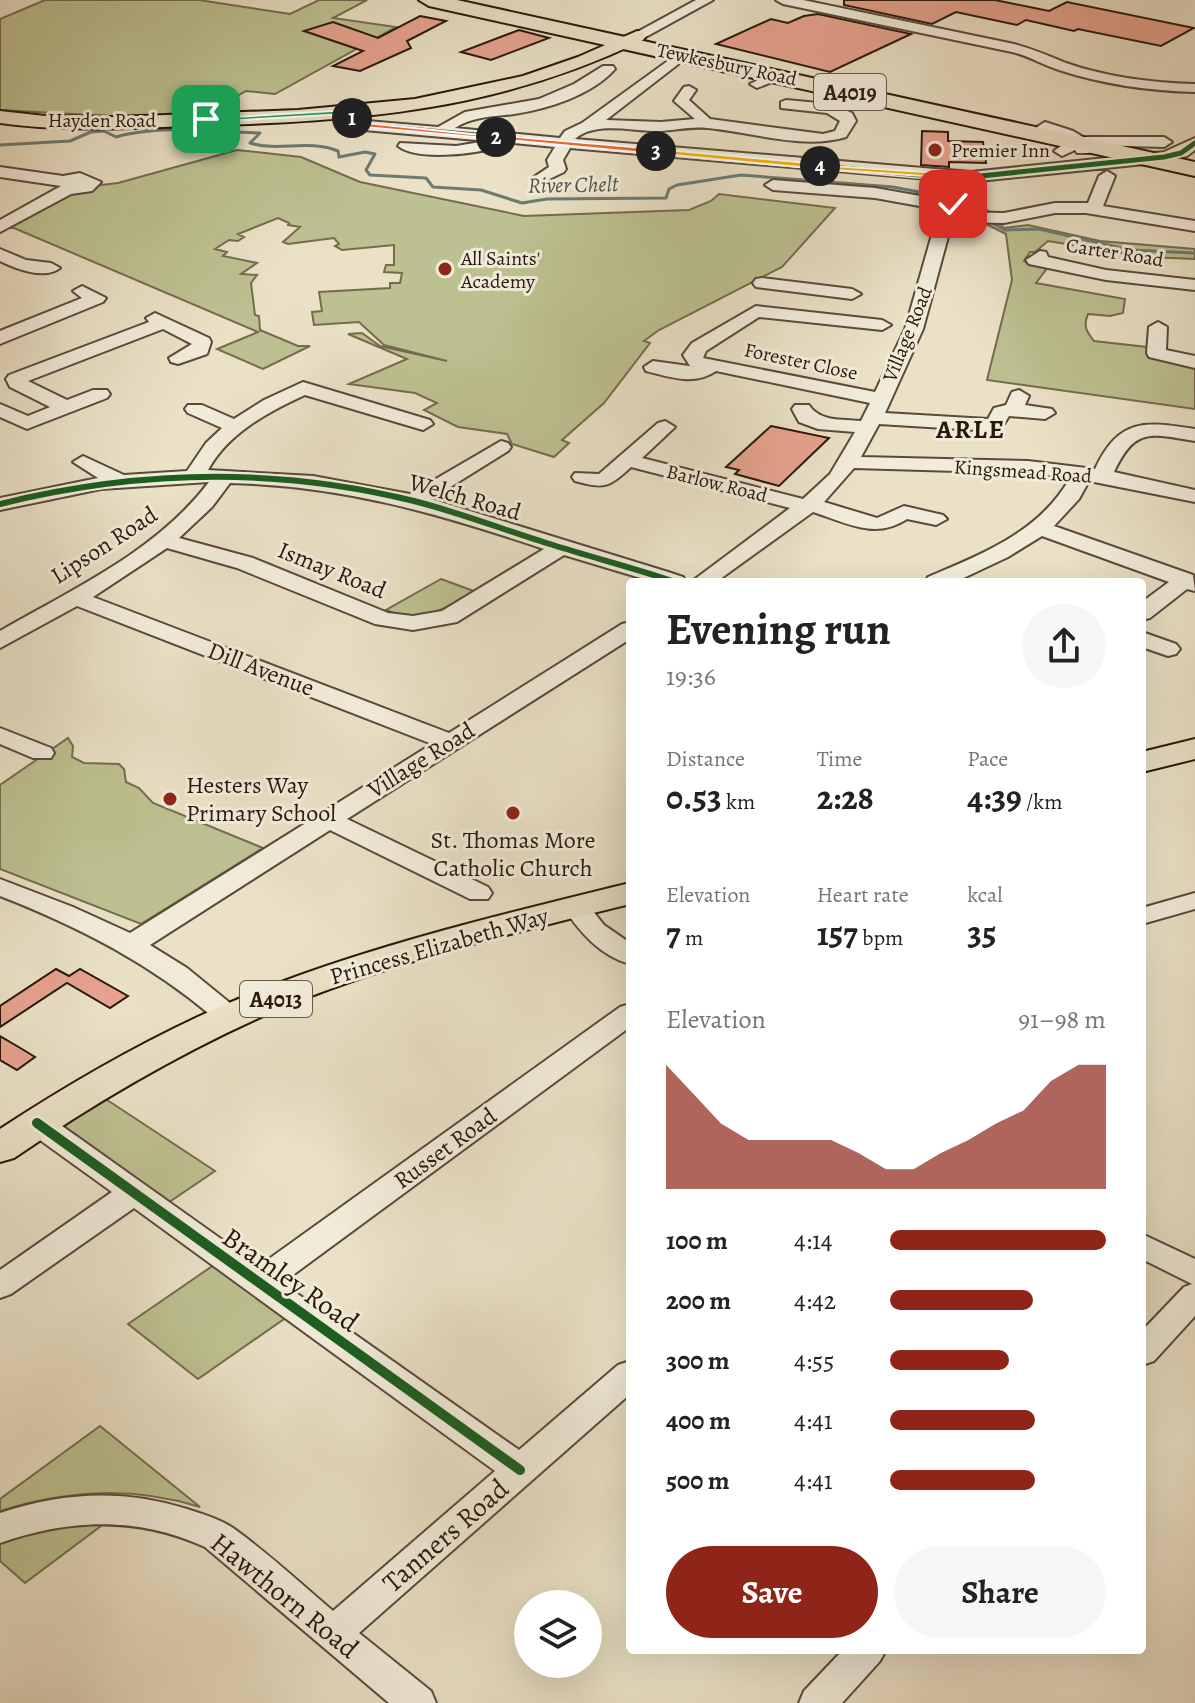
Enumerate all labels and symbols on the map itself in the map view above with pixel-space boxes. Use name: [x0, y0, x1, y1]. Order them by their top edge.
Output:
street label: Tewkesbury Road: [654, 36, 800, 93]
road number: A4019: [814, 74, 886, 110]
pin: [172, 85, 240, 153]
pin: 1: [332, 98, 372, 138]
street label: Hayden Road: [48, 107, 156, 134]
pin: 2: [476, 117, 516, 157]
pin: 3: [636, 131, 676, 171]
place label: Premier Inn: [951, 137, 1050, 164]
marker: Premier Inn: [926, 141, 944, 159]
pin: 4: [800, 146, 840, 186]
water label: River Chelt: [528, 169, 619, 201]
pin: [919, 170, 987, 238]
street label: Carter Road: [1064, 231, 1166, 274]
place label: All Saints' Academy: [460, 245, 540, 295]
marker: All Saints' Academy: [436, 260, 454, 278]
street label: Village Road: [876, 282, 939, 387]
street label: Forester Close: [742, 336, 860, 387]
district label: ARLE: [935, 412, 1006, 447]
street label: Kingsmead Road: [953, 453, 1093, 490]
street label: Barlow Road: [664, 458, 770, 509]
street label: Welch Road: [404, 466, 525, 528]
street label: Lipson Road: [45, 499, 164, 591]
street label: Ismay Road: [273, 534, 391, 606]
street label: Dill Avenue: [203, 634, 319, 704]
street label: Village Road: [360, 714, 481, 806]
place label: Hesters Way Primary School: [186, 769, 336, 829]
marker: Hesters Way Primary School: [161, 790, 179, 808]
marker: St. Thomas More Catholic Church: [504, 804, 522, 822]
place label: St. Thomas More Catholic Church: [431, 824, 596, 884]
street label: Princess Elizabeth Way: [326, 899, 552, 993]
road number: A4013: [240, 981, 312, 1017]
street label: Russet Road: [387, 1100, 503, 1196]
street label: Bramley Road: [214, 1219, 367, 1342]
street label: Tanners Road: [374, 1470, 518, 1601]
street label: Hawthorn Road: [202, 1524, 367, 1668]

